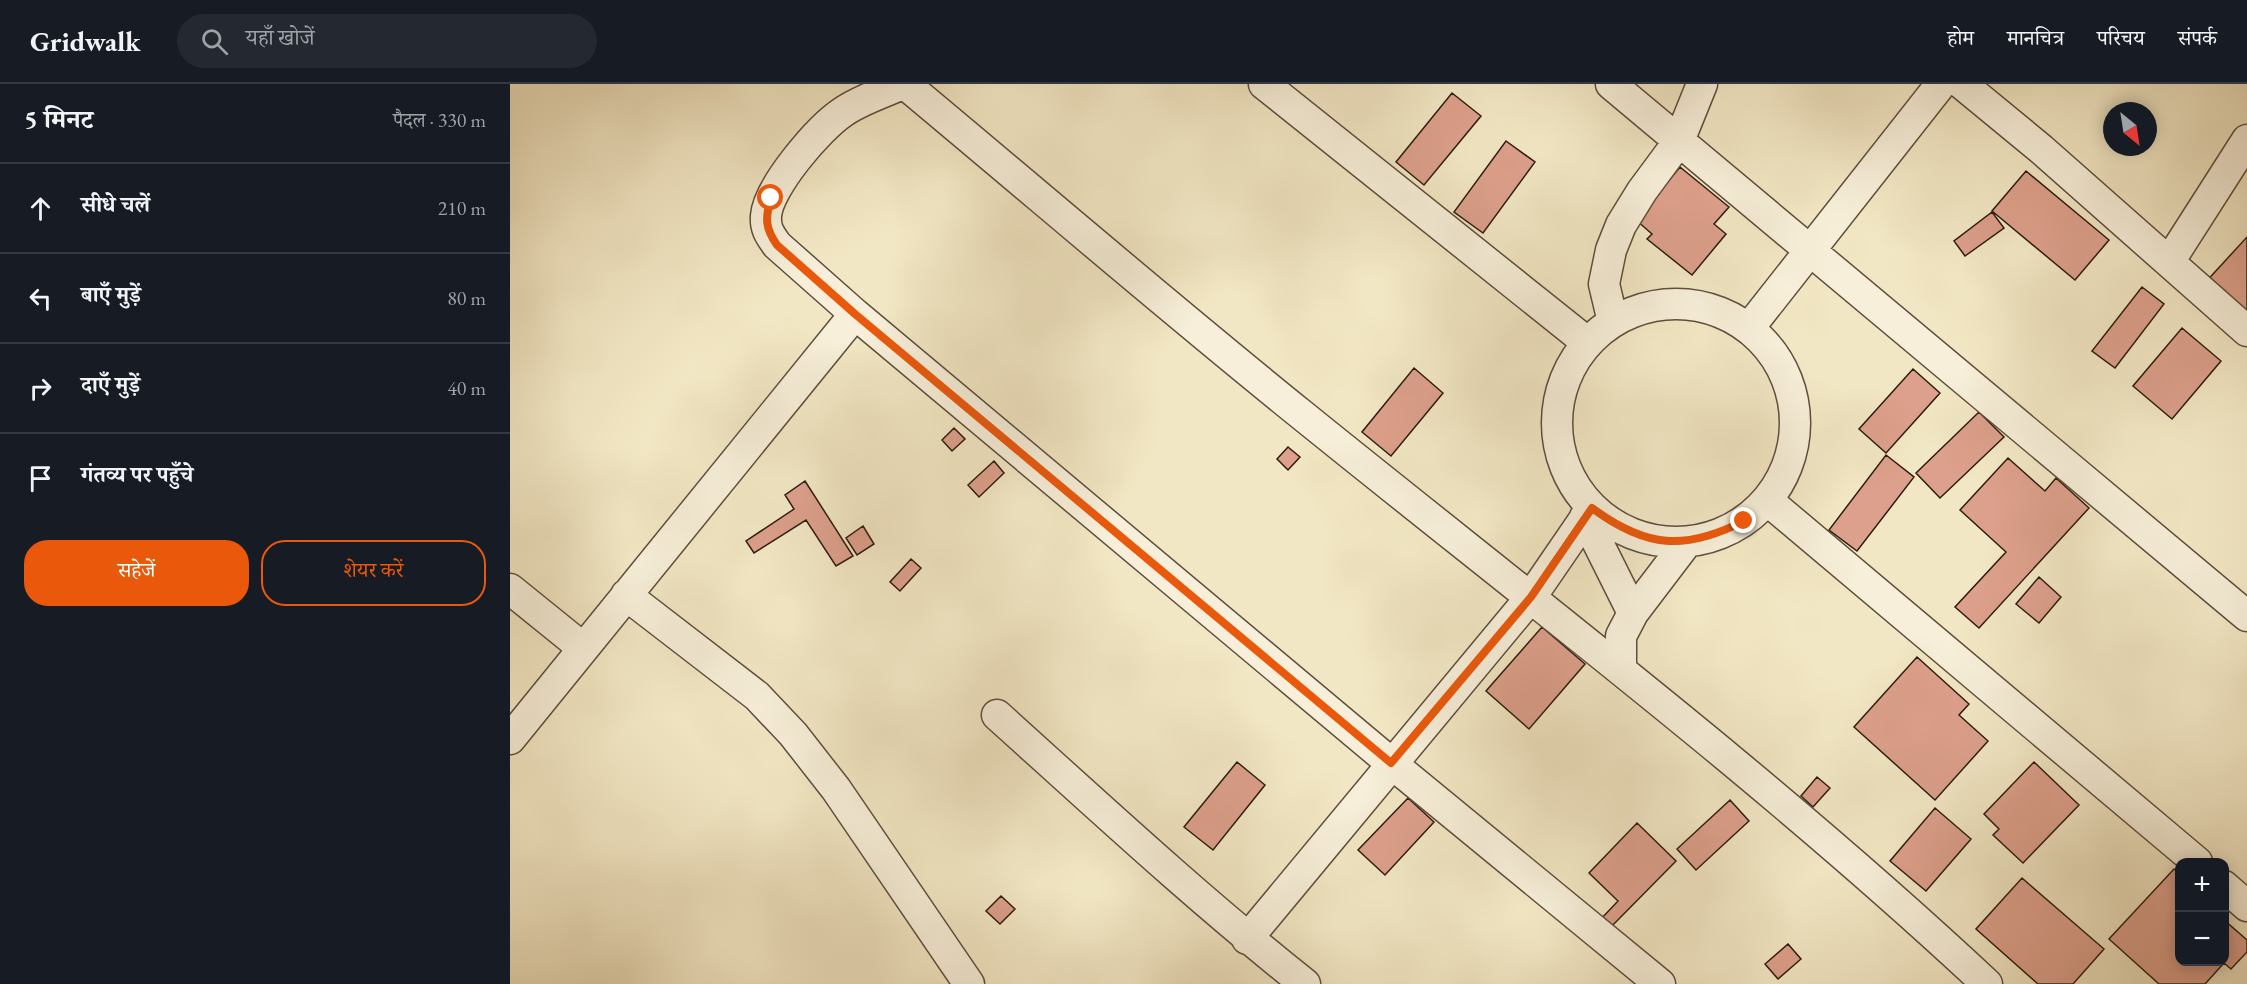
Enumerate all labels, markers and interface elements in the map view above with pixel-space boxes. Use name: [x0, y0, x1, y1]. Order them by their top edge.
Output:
search box: [177, 14, 597, 68]
text: Gridwalk: [30, 23, 141, 59]
text: यहाँ खोजें: [246, 23, 314, 52]
text: होम: [1947, 24, 1974, 51]
text: मानचित्र: [2007, 24, 2064, 51]
text: परिचय: [2097, 24, 2145, 51]
text: संपर्क: [2178, 24, 2217, 51]
icon: search: [198, 25, 231, 58]
text: 5 मिनट: [24, 102, 93, 136]
north arrow: [2103, 102, 2157, 156]
text: पैदल · 330 m: [393, 107, 486, 133]
route start: [757, 184, 783, 210]
text: सीधे चलें: [81, 190, 150, 219]
icon: ahead: [24, 192, 57, 225]
text: 210 m: [438, 195, 486, 221]
text: बाएँ मुड़ें: [81, 280, 141, 309]
icon: left: [24, 282, 57, 315]
text: 80 m: [447, 285, 486, 311]
text: दाएँ मुड़ें: [81, 370, 140, 399]
icon: right: [24, 372, 57, 405]
text: 40 m: [447, 375, 486, 401]
text: गंतव्य पर पहुँचे: [81, 460, 193, 489]
icon: arrive: [24, 462, 57, 495]
route end: [1730, 507, 1756, 533]
button: सहेजें: [24, 540, 249, 606]
button: शेयर करें: [261, 540, 486, 606]
map controls: [2175, 858, 2229, 966]
button: +: [2175, 858, 2229, 912]
button: −: [2175, 912, 2229, 966]

